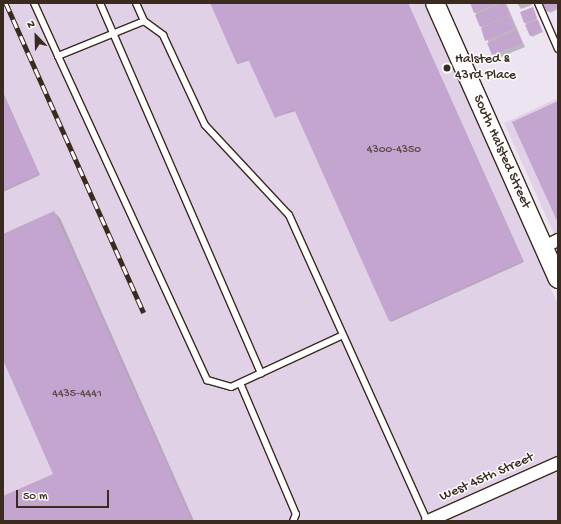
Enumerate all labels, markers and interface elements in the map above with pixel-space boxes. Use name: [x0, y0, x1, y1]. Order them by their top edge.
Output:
north arrow: [16, 16, 56, 56]
text: N: [26, 18, 37, 32]
place label: Halsted & 43rd Place: [455, 52, 516, 84]
marker: Halsted & 43rd Place: [442, 63, 452, 73]
street label: South Halsted Street: [468, 93, 534, 211]
house number: 4300-4350: [367, 144, 421, 158]
house number: 4435-4441: [52, 388, 102, 402]
street label: West 45th Street: [437, 450, 537, 506]
scale bar: [18, 482, 111, 508]
text: 50 m: [23, 490, 48, 504]

